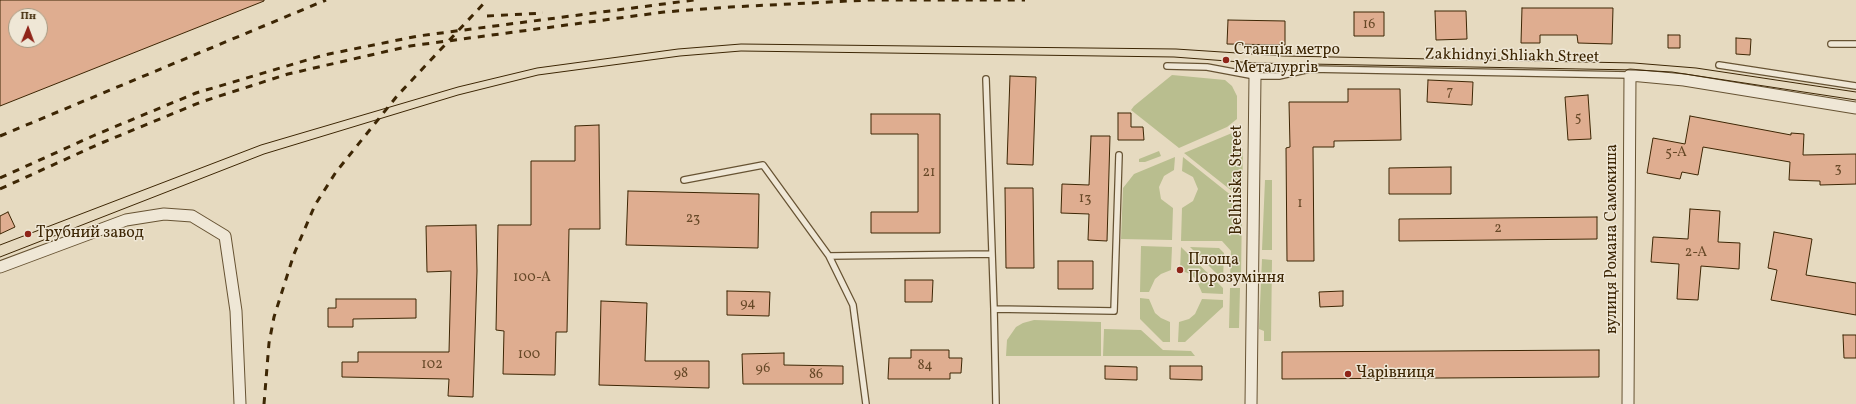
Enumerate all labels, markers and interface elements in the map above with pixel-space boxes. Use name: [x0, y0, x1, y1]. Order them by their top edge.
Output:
north arrow: [8, 8, 48, 48]
text: Пн: [20, 9, 36, 24]
house number: 16: [1363, 17, 1375, 33]
place label: Станція метро Металургів: [1234, 41, 1340, 79]
street label: Zakhidnyi Shliakh Street: [1424, 46, 1600, 68]
marker: Станція метро Металургів: [1221, 55, 1231, 65]
house number: 7: [1447, 84, 1453, 100]
house number: 5: [1575, 110, 1581, 126]
street label: Belhiiska Street: [1228, 125, 1248, 235]
street label: вулиця Романа Самокиша: [1603, 144, 1623, 334]
house number: 5-А: [1665, 145, 1687, 161]
house number: 3: [1834, 161, 1842, 177]
house number: 21: [923, 165, 935, 181]
house number: 13: [1079, 191, 1091, 207]
house number: 1: [1297, 196, 1303, 212]
house number: 23: [686, 211, 700, 227]
house number: 2: [1494, 221, 1502, 237]
place label: Трубний завод: [36, 224, 144, 244]
marker: Трубний завод: [23, 229, 33, 239]
house number: 2-А: [1685, 245, 1707, 261]
place label: Площа Порозуміння: [1188, 251, 1285, 289]
marker: Площа Порозуміння: [1175, 265, 1185, 275]
house number: 100-А: [513, 270, 551, 286]
house number: 94: [740, 296, 756, 312]
house number: 100: [518, 347, 540, 363]
house number: 102: [421, 357, 443, 373]
house number: 84: [917, 358, 933, 374]
house number: 96: [756, 361, 770, 377]
place label: Чарівниця: [1356, 364, 1435, 384]
house number: 98: [674, 366, 688, 382]
house number: 86: [809, 367, 823, 383]
marker: Чарівниця: [1343, 369, 1353, 379]

